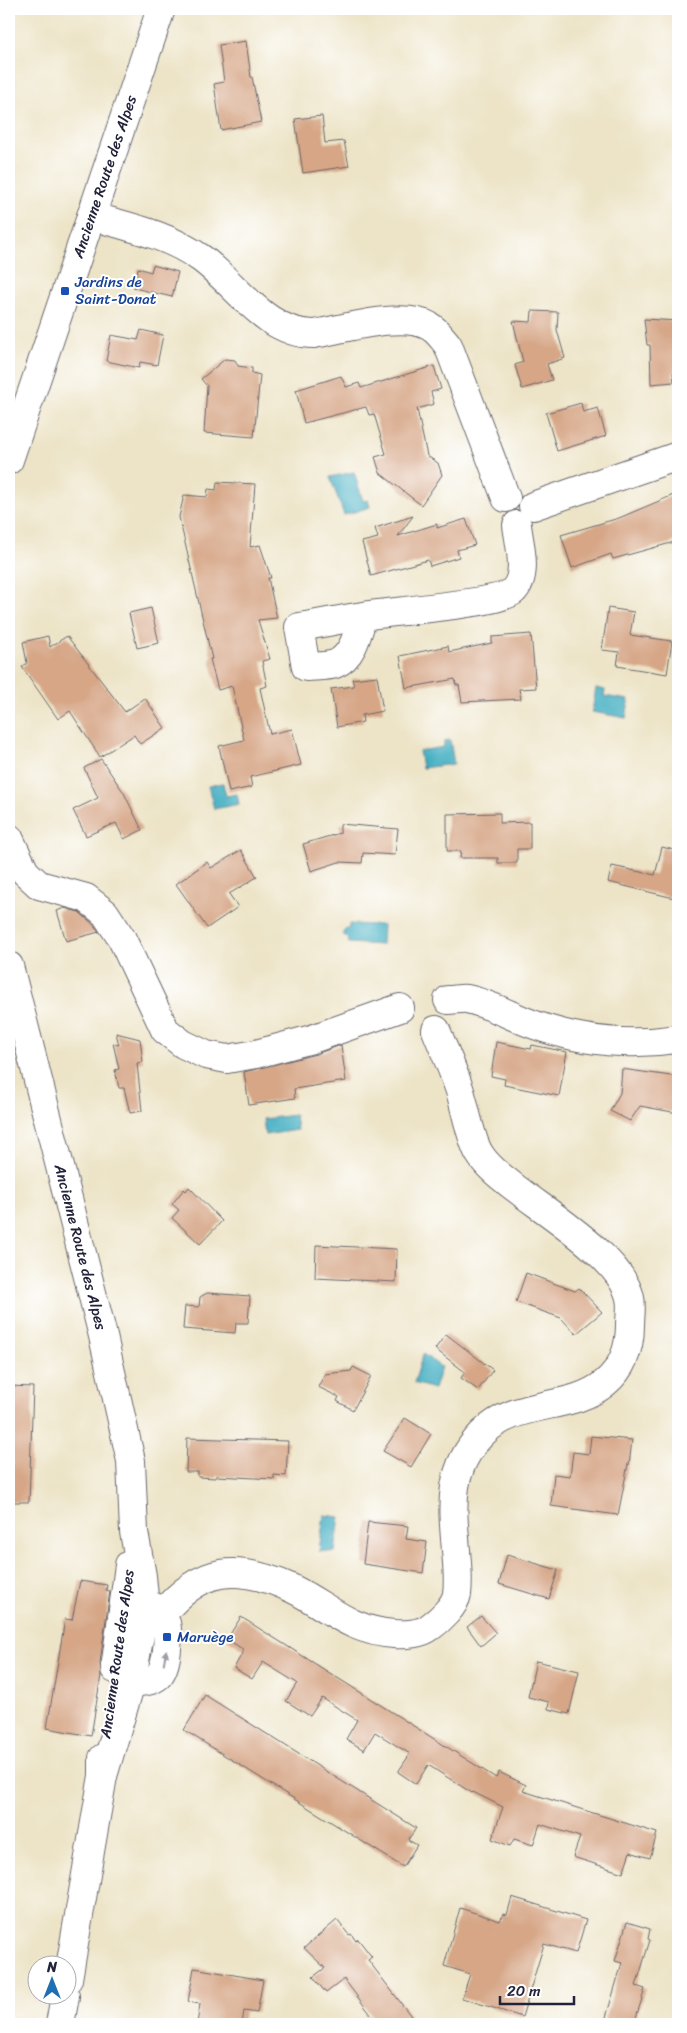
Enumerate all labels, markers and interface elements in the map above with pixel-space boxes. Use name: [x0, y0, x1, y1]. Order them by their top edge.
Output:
street label: Ancienne Route des Alpes: [65, 92, 144, 262]
place label: Jardins de Saint-Donat: [74, 269, 157, 312]
marker: Jardins de Saint-Donat: [59, 285, 71, 297]
street label: Ancienne Route des Alpes: [47, 1160, 114, 1333]
street label: Ancienne Route des Alpes: [92, 1568, 142, 1741]
place label: Maruège: [177, 1624, 233, 1650]
marker: Maruège: [161, 1631, 173, 1643]
one-way arrow: [162, 1649, 170, 1665]
text: N: [46, 1955, 57, 1980]
north arrow: [28, 1956, 78, 2006]
scale bar: [500, 1973, 573, 2005]
text: 20 m: [507, 1978, 541, 2004]

